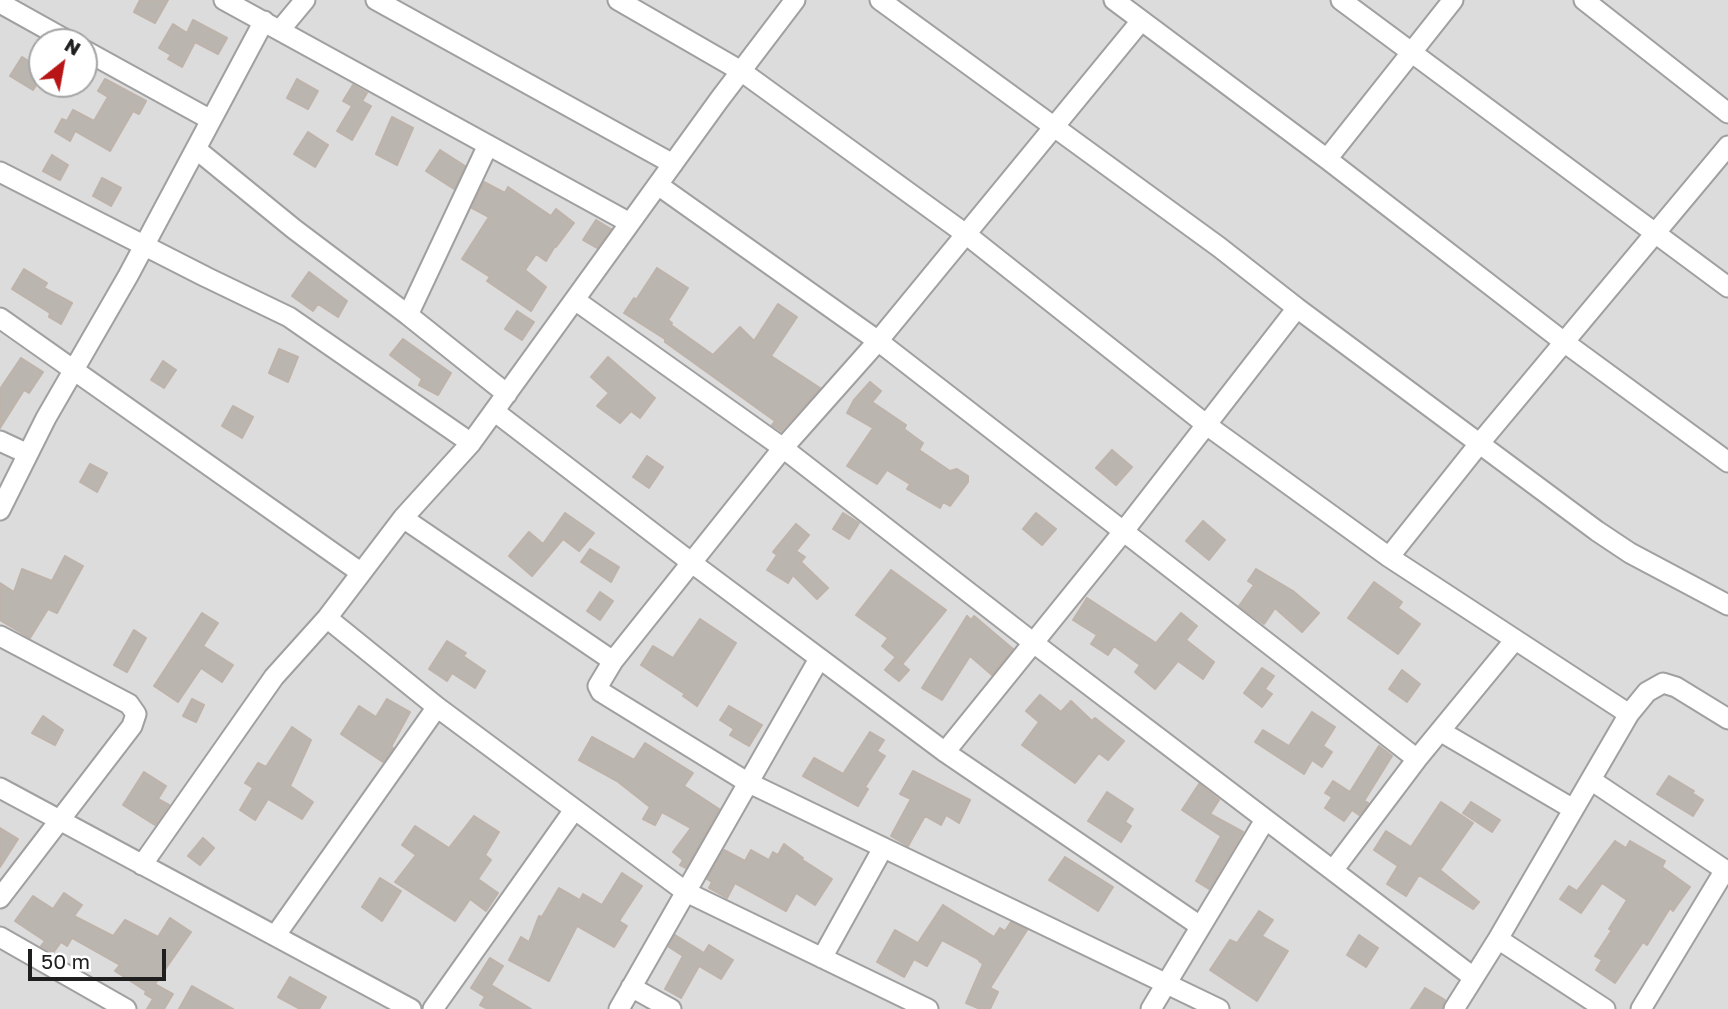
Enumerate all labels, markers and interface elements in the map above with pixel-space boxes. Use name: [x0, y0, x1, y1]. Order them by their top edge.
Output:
north arrow: [28, 28, 98, 98]
text: N: [61, 33, 85, 60]
scale bar: [32, 936, 170, 980]
text: 50 m: [41, 948, 90, 974]

